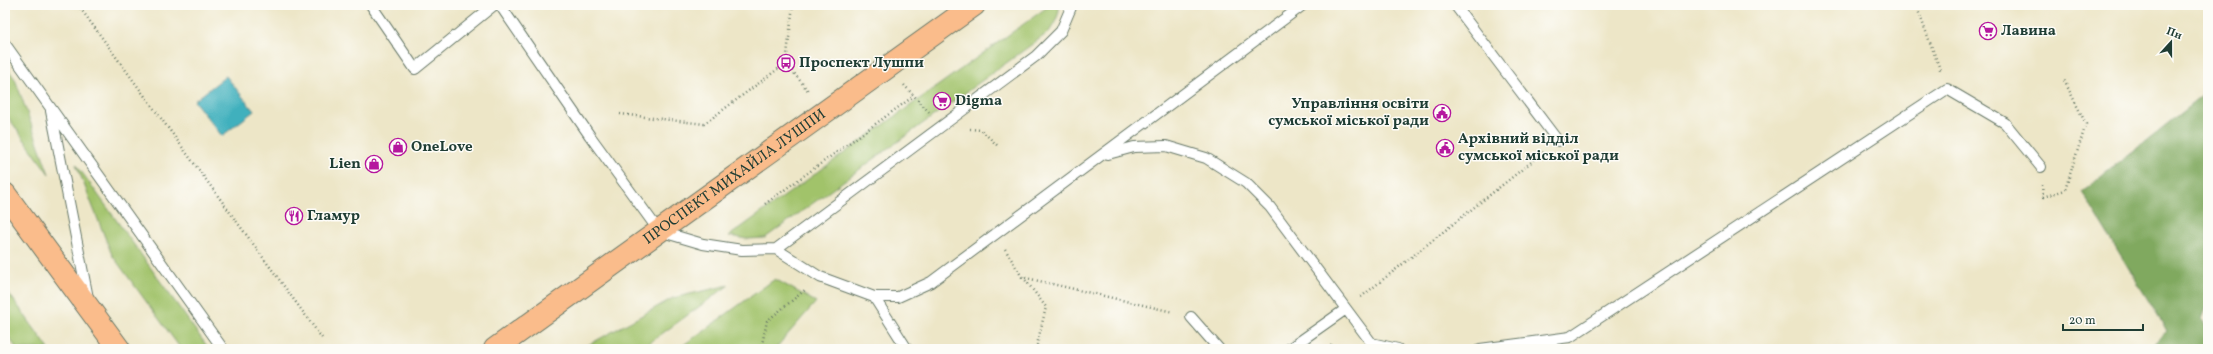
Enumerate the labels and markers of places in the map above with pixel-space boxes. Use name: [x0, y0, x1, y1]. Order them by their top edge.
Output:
supermarket icon: Лавина: [1978, 21, 1998, 41]
place label: Лавина: [2001, 21, 2056, 42]
bus stop icon: Проспект Лушпи: [776, 53, 796, 73]
place label: Проспект Лушпи: [799, 53, 924, 74]
supermarket icon: Digma: [932, 91, 952, 111]
place label: Digma: [955, 91, 1002, 112]
place label: Управління освіти сумської міської ради: [1268, 94, 1429, 132]
public building icon: Управління освіти сумської міської ради: [1432, 103, 1452, 123]
place label: Архівний відділ сумської міської ради: [1458, 129, 1619, 167]
shop icon: OneLove: [388, 137, 408, 157]
place label: OneLove: [411, 137, 473, 158]
public building icon: Архівний відділ сумської міської ради: [1435, 138, 1455, 158]
place label: Lien: [329, 154, 361, 175]
shop icon: Lien: [364, 154, 384, 174]
restaurant icon: Гламур: [284, 206, 304, 226]
place label: Гламур: [307, 206, 360, 227]

